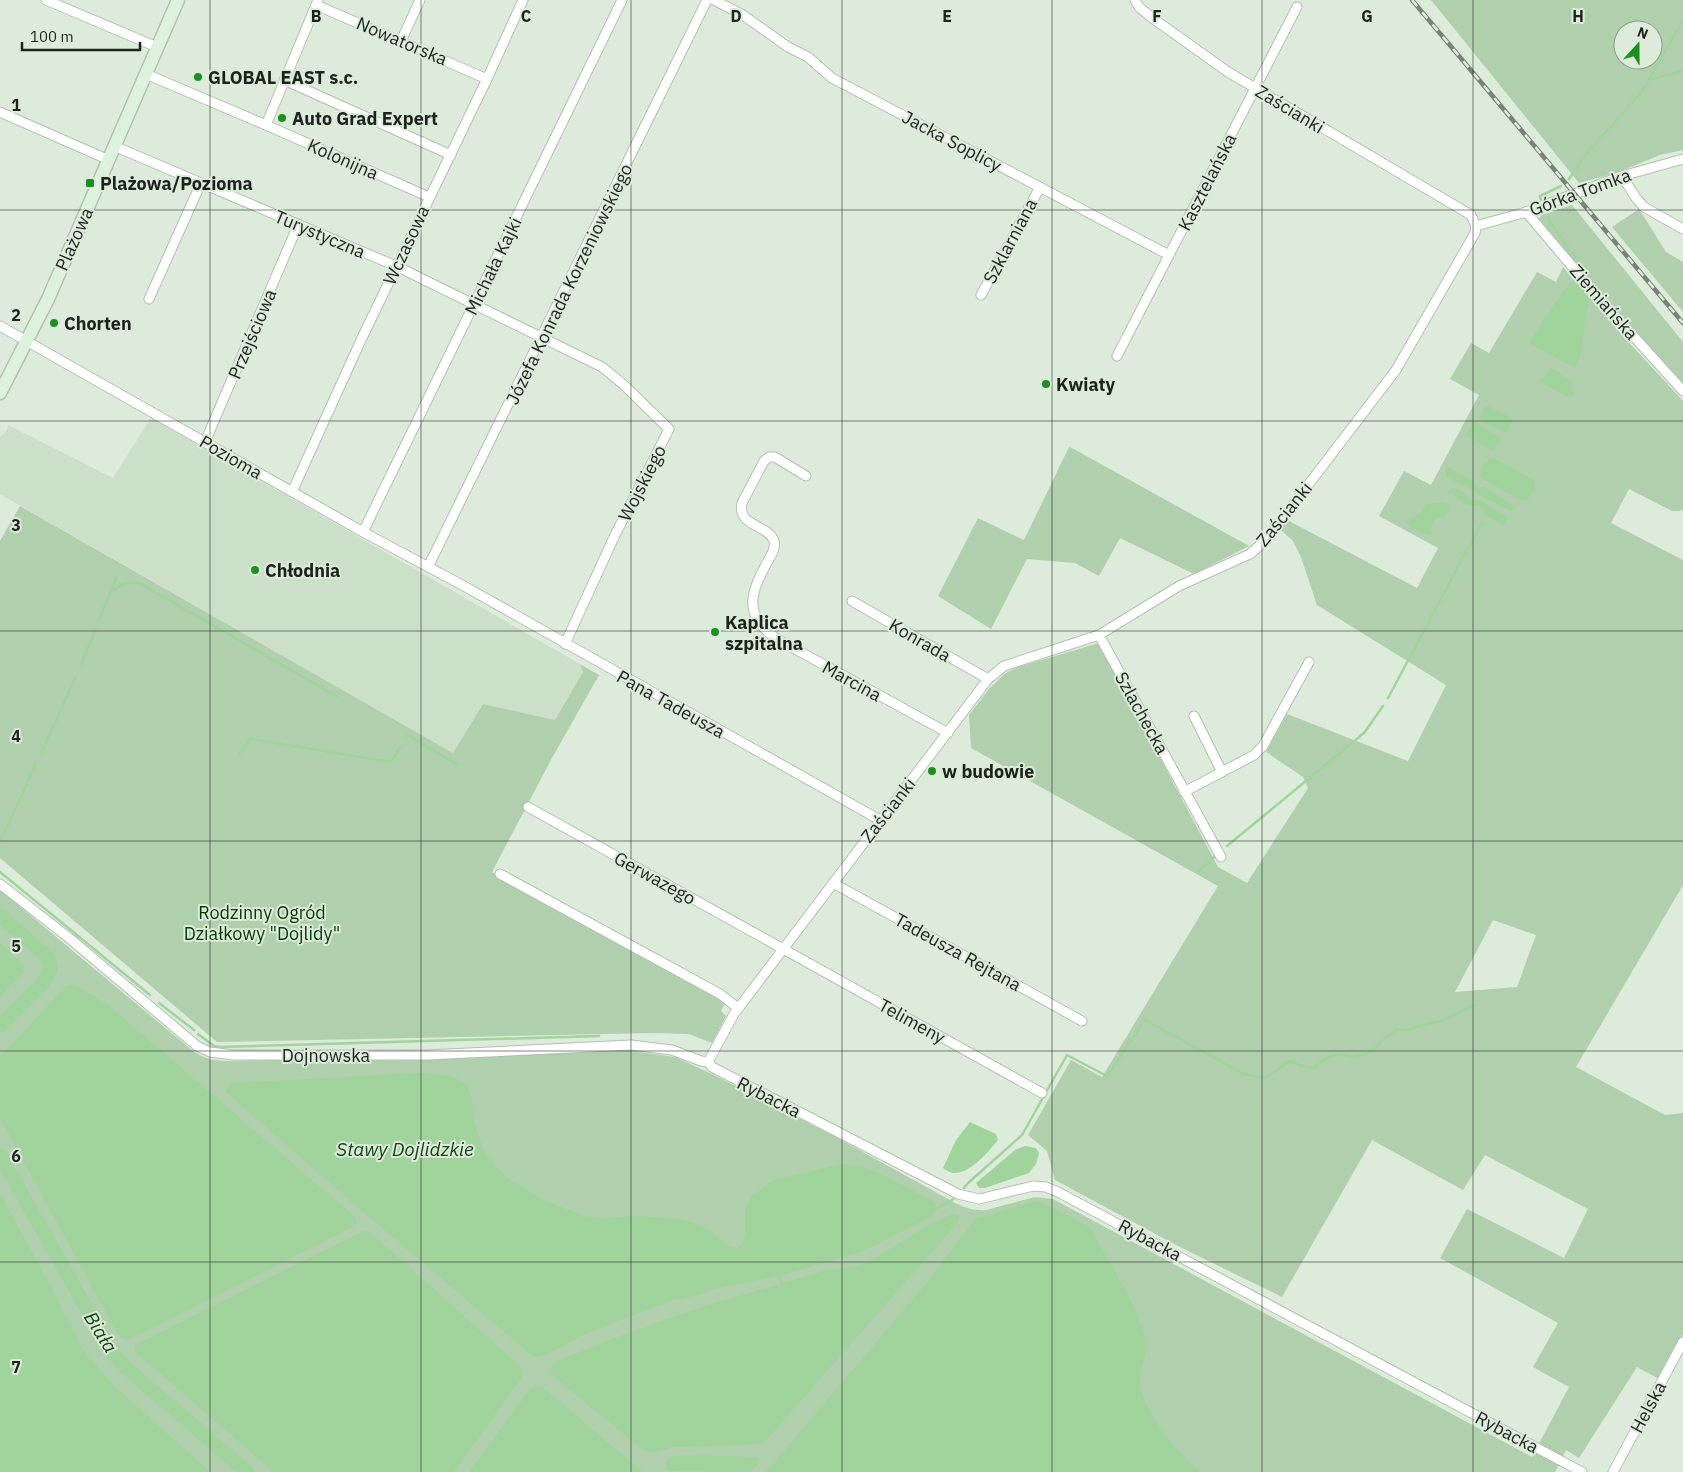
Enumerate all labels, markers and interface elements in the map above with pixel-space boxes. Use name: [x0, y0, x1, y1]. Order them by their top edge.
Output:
text: B: [311, 6, 322, 26]
text: C: [521, 6, 531, 26]
text: D: [730, 6, 742, 26]
text: E: [942, 6, 952, 26]
text: F: [1152, 6, 1162, 26]
text: G: [1361, 6, 1373, 26]
text: H: [1572, 6, 1584, 26]
street label: Nowatorska: [353, 12, 451, 71]
scale bar: [22, 20, 140, 52]
north arrow: [1613, 20, 1663, 70]
text: N: [1635, 23, 1651, 43]
text: 100 m: [30, 27, 74, 46]
place label: GLOBAL EAST s.c.: [208, 66, 358, 89]
marker: GLOBAL EAST s.c.: [192, 71, 204, 83]
street label: Zaścianki: [1251, 80, 1329, 138]
text: 1: [11, 95, 21, 115]
street label: Jacka Soplicy: [898, 105, 1006, 177]
place label: Auto Grad Expert: [292, 107, 438, 130]
marker: Auto Grad Expert: [276, 112, 288, 124]
street label: Kasztelańska: [1173, 129, 1242, 235]
street label: Kolonijna: [304, 133, 382, 185]
street label: Józefa Konrada Korzeniowskiego: [501, 160, 637, 408]
street label: Górka Tomka: [1526, 163, 1634, 221]
place label: Plażowa/Pozioma: [100, 172, 253, 195]
marker: Plażowa/Pozioma: [84, 177, 96, 189]
street label: Szklarniana: [978, 194, 1042, 288]
street label: Wczasowa: [378, 201, 435, 288]
street label: Plażowa: [50, 203, 98, 274]
street label: Turystyczna: [271, 205, 369, 264]
street label: Michała Kajki: [459, 213, 527, 319]
street label: Ziemiańska: [1565, 259, 1643, 345]
street label: Przejściowa: [223, 285, 281, 382]
text: 2: [11, 305, 21, 325]
place label: Chorten: [64, 312, 132, 335]
marker: Chorten: [48, 317, 60, 329]
place label: Kwiaty: [1056, 373, 1115, 396]
marker: Kwiaty: [1040, 378, 1052, 390]
street label: Pozioma: [195, 430, 267, 484]
street label: Wojskiego: [613, 441, 671, 525]
street label: Zaścianki: [1251, 477, 1317, 551]
text: 3: [11, 515, 21, 535]
place label: Chłodnia: [265, 559, 340, 582]
marker: Chłodnia: [249, 564, 261, 576]
place label: Kaplica szpitalna: [725, 611, 803, 655]
street label: Konrada: [885, 613, 955, 667]
marker: Kaplica szpitalna: [709, 626, 721, 638]
street label: Marcina: [818, 655, 886, 707]
street label: Pana Tadeusza: [613, 665, 729, 743]
street label: Szlachecka: [1110, 668, 1174, 759]
text: 4: [11, 726, 21, 746]
place label: w budowie: [942, 760, 1034, 783]
marker: w budowie: [926, 765, 938, 777]
street label: Zaścianki: [855, 773, 921, 847]
street label: Gerwazego: [610, 846, 700, 910]
park label: Rodzinny Ogród Działkowy "Dojlidy": [184, 901, 340, 945]
street label: Tadeusza Rejtana: [891, 908, 1026, 997]
text: 5: [11, 936, 21, 956]
street label: Telimeny: [874, 993, 950, 1049]
street label: Dojnowska: [282, 1044, 371, 1067]
street label: Rybacka: [733, 1071, 805, 1123]
water label: Stawy Dojlidzkie: [336, 1137, 474, 1161]
text: 6: [11, 1146, 21, 1166]
street label: Rybacka: [1114, 1214, 1186, 1266]
water label: Biała: [79, 1307, 123, 1357]
text: 7: [11, 1357, 21, 1377]
street label: Helska: [1625, 1377, 1671, 1437]
street label: Rybacka: [1471, 1406, 1543, 1458]

